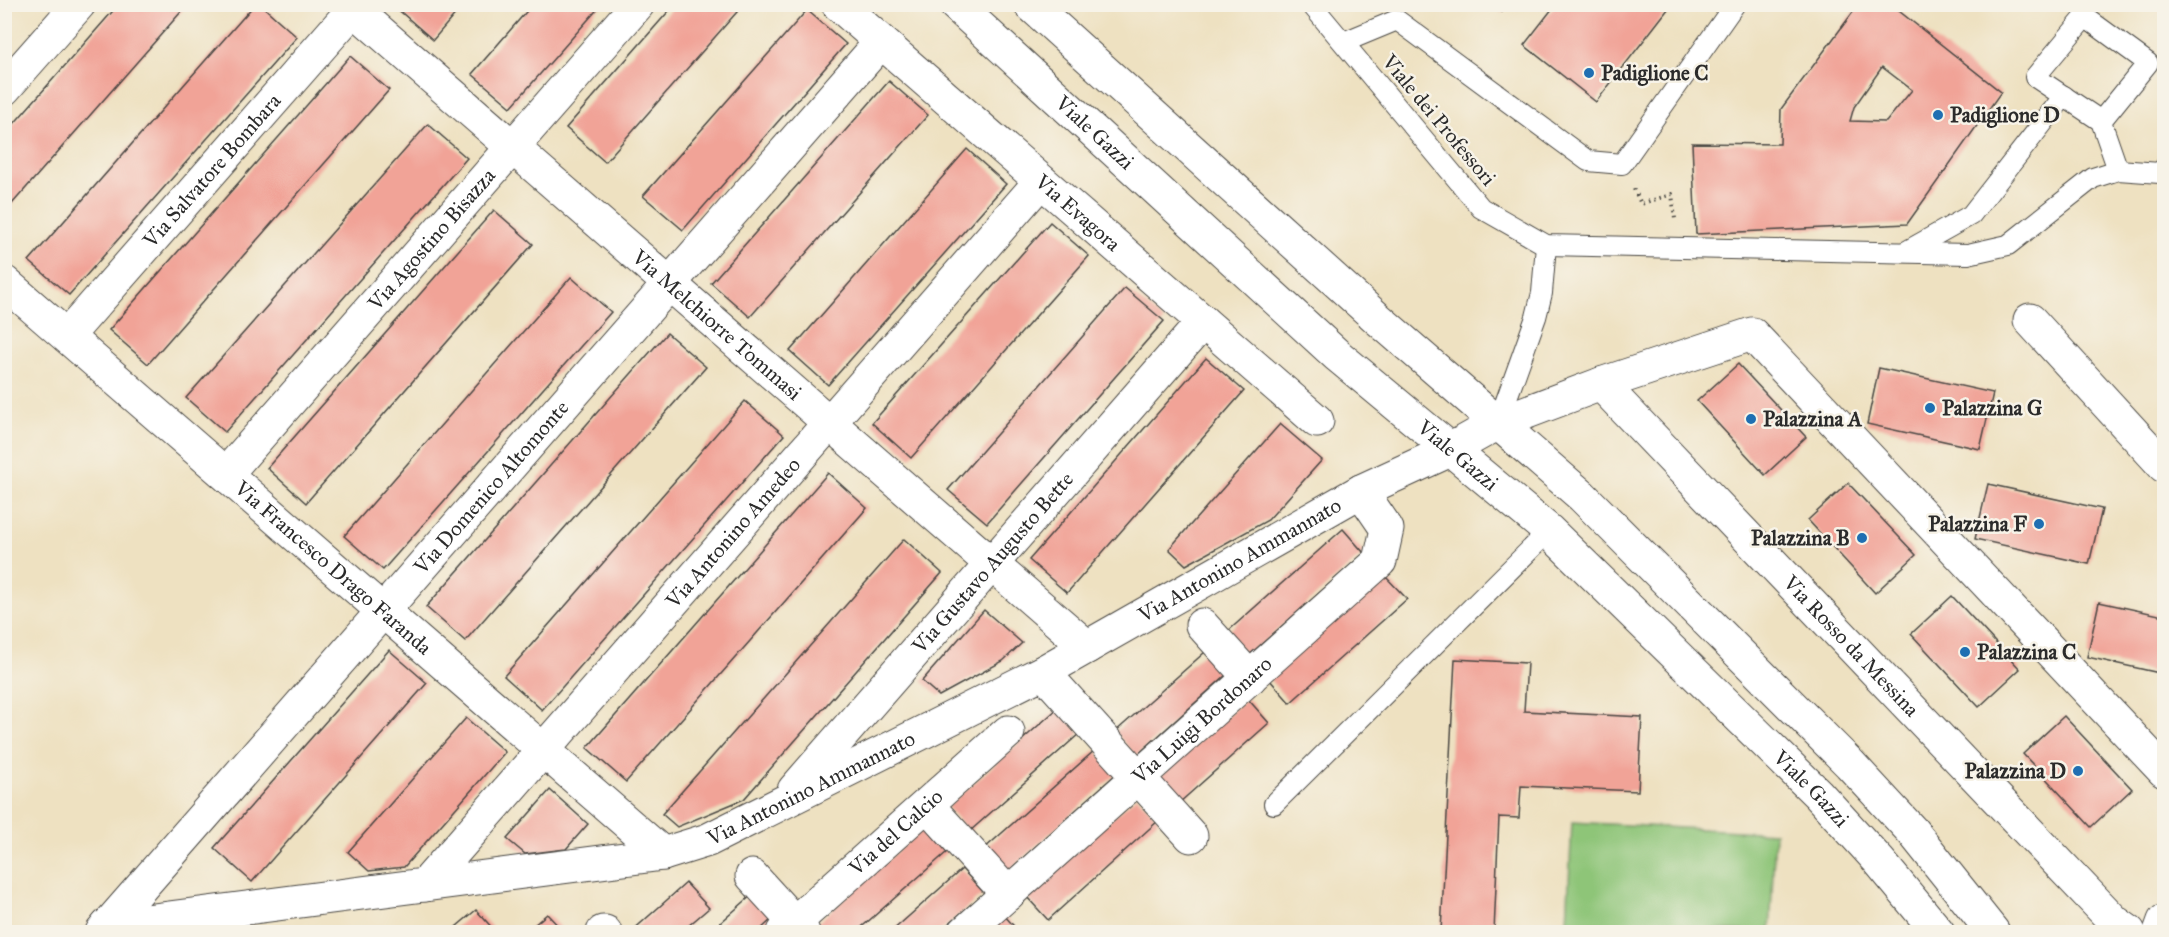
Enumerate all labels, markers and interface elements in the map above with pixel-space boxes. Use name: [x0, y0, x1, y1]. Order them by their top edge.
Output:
street label: Viale dei Professori: [1376, 48, 1502, 191]
place label: Padiglione C: [1601, 60, 1709, 86]
marker: Padiglione C: [1582, 66, 1596, 80]
street label: Via Salvatore Bombara: [137, 88, 287, 254]
street label: Viale Gazzi: [1049, 89, 1140, 175]
place label: Padiglione D: [1950, 102, 2060, 128]
marker: Padiglione D: [1931, 108, 1945, 122]
street label: Via Agostino Bisazza: [362, 163, 501, 317]
street label: Via Evagora: [1029, 168, 1126, 257]
street label: Via Melchiorre Tommasi: [626, 244, 807, 406]
street label: Via Domenico Altomonte: [408, 395, 574, 580]
place label: Palazzina G: [1942, 395, 2043, 421]
marker: Palazzina G: [1923, 401, 1937, 415]
place label: Palazzina A: [1763, 406, 1863, 432]
marker: Palazzina A: [1744, 412, 1758, 426]
street label: Viale Gazzi: [1411, 414, 1504, 497]
street label: Via Antonino Amedeo: [660, 452, 806, 614]
street label: Via Gustavo Augusto Bette: [906, 466, 1079, 659]
street label: Via Francesco Drago Faranda: [229, 475, 437, 660]
street label: Via Antonino Ammannato: [1133, 492, 1346, 628]
place label: Palazzina F: [1928, 511, 2027, 537]
marker: Palazzina F: [2032, 517, 2046, 531]
place label: Palazzina B: [1751, 525, 1850, 551]
marker: Palazzina B: [1855, 531, 1869, 545]
street label: Via Rosso da Messina: [1777, 569, 1925, 722]
place label: Palazzina C: [1977, 639, 2076, 665]
marker: Palazzina C: [1958, 645, 1972, 659]
street label: Via Luigi Bordonaro: [1126, 651, 1278, 790]
street label: Via Antonino Ammannato: [702, 725, 920, 852]
street label: Viale Gazzi: [1767, 744, 1855, 833]
place label: Palazzina D: [1964, 758, 2066, 784]
marker: Palazzina D: [2071, 764, 2085, 778]
street label: Via del Calcio: [843, 783, 949, 882]

